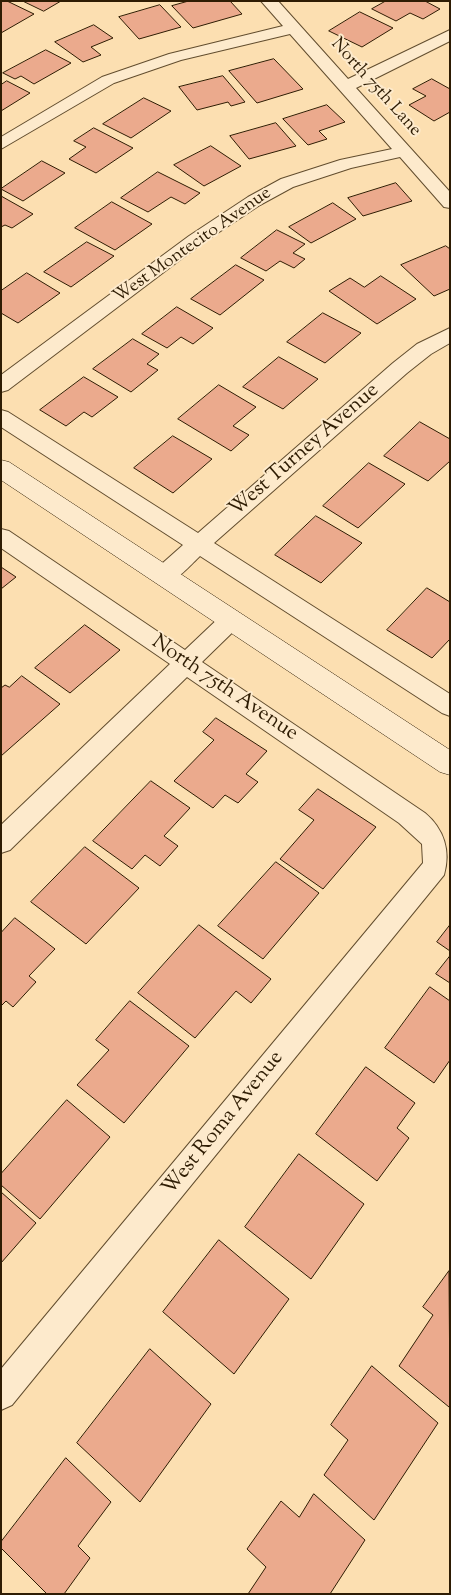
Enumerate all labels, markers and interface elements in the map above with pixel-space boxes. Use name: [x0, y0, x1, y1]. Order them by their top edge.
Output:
street label: North 75th Lane: [325, 34, 425, 142]
street label: West Montecito Avenue: [110, 183, 276, 309]
street label: West Turney Avenue: [225, 379, 385, 523]
street label: North 75th Avenue: [146, 631, 302, 747]
street label: West Roma Avenue: [158, 1047, 290, 1201]

